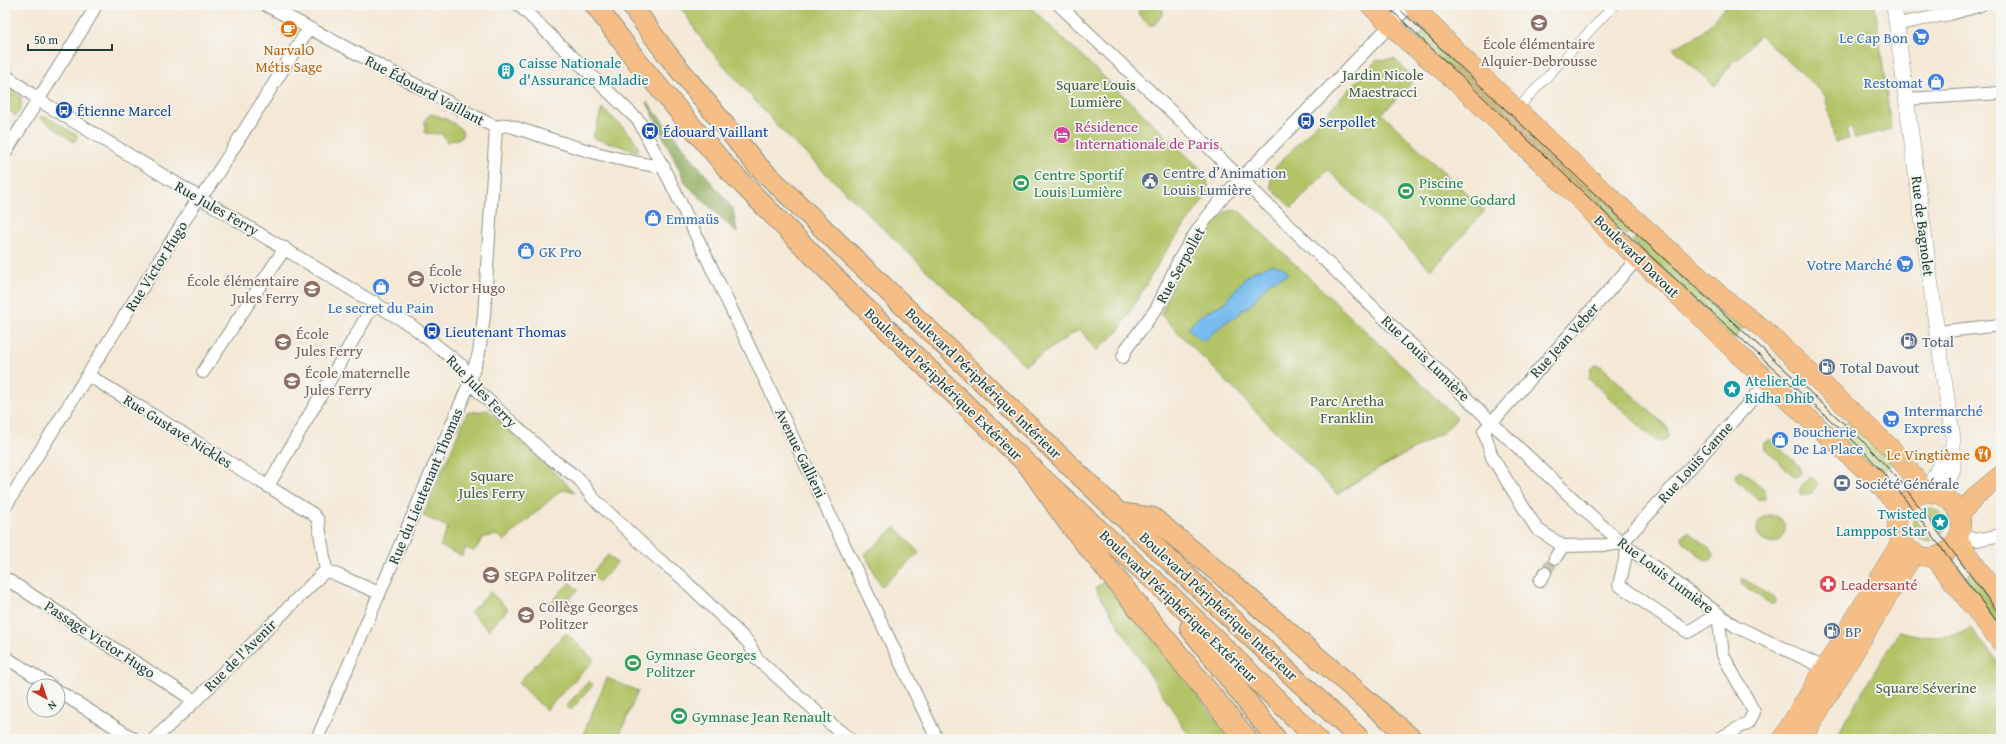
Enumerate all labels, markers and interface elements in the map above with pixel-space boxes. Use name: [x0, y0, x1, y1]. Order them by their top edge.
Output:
school or university icon: École élémentaire Alquier-Debrousse: [1529, 13, 1549, 33]
cafe icon: NarvalO Métis Sage: [279, 19, 299, 39]
scale bar: [28, 26, 112, 52]
place label: Le Cap Bon: [1839, 27, 1909, 48]
supermarket icon: Le Cap Bon: [1911, 27, 1931, 47]
text: 50 m: [34, 31, 58, 48]
place label: École élémentaire Alquier-Debrousse: [1481, 33, 1597, 71]
place label: NarvalO Métis Sage: [255, 39, 323, 77]
street label: Rue Édouard Vaillant: [362, 50, 489, 131]
place label: Caisse Nationale d'Assurance Maladie: [519, 52, 648, 90]
building icon: Caisse Nationale d'Assurance Maladie: [496, 61, 516, 81]
park label: Jardin Nicole Maestracci: [1340, 64, 1424, 102]
place label: Restomat: [1864, 72, 1924, 93]
shop icon: Restomat: [1926, 72, 1946, 92]
park label: Square Louis Lumière: [1056, 74, 1136, 112]
bus stop icon: Étienne Marcel: [54, 100, 74, 120]
place label: Étienne Marcel: [77, 100, 172, 121]
bus stop icon: Serpollet: [1296, 111, 1316, 131]
place label: Serpollet: [1319, 111, 1377, 132]
place label: Résidence Internationale de Paris: [1075, 116, 1219, 154]
bus stop icon: Édouard Vaillant: [640, 121, 660, 141]
place label: Édouard Vaillant: [663, 121, 769, 142]
hotel icon: Résidence Internationale de Paris: [1052, 125, 1072, 145]
place label: Centre d’Animation Louis Lumière: [1163, 162, 1287, 200]
place label: Centre Sportif Louis Lumière: [1034, 164, 1125, 202]
public building icon: Centre d’Animation Louis Lumière: [1140, 171, 1160, 191]
place label: Piscine Yvonne Godard: [1419, 172, 1516, 210]
sports icon: Centre Sportif Louis Lumière: [1011, 173, 1031, 193]
street label: Rue Jules Ferry: [171, 175, 263, 241]
street label: Rue de Bagnolet: [1906, 175, 1940, 278]
sports icon: Piscine Yvonne Godard: [1396, 181, 1416, 201]
shop icon: Emmaüs: [643, 208, 663, 228]
place label: Emmaüs: [666, 208, 719, 229]
street label: Boulevard Davout: [1590, 210, 1685, 303]
street label: Rue Victor Hugo: [120, 216, 192, 315]
street label: Rue Serpollet: [1150, 222, 1210, 307]
shop icon: GK Pro: [516, 241, 536, 261]
place label: GK Pro: [539, 241, 582, 262]
place label: Votre Marché: [1807, 254, 1892, 275]
supermarket icon: Votre Marché: [1895, 254, 1915, 274]
place label: École Victor Hugo: [429, 260, 506, 298]
school or university icon: École Victor Hugo: [406, 269, 426, 289]
place label: École élémentaire Jules Ferry: [187, 270, 300, 308]
shop icon: Le secret du Pain: [371, 277, 391, 297]
school or university icon: École élémentaire Jules Ferry: [302, 279, 322, 299]
place label: Le secret du Pain: [328, 297, 435, 318]
street label: Rue Jean Veber: [1525, 298, 1603, 382]
street label: Boulevard Périphérique Intérieur: [901, 302, 1067, 464]
street label: Boulevard Périphérique Extérieur: [860, 303, 1028, 465]
street label: Rue Louis Lumière: [1377, 310, 1475, 406]
bus stop icon: Lieutenant Thomas: [422, 321, 442, 341]
place label: Lieutenant Thomas: [445, 321, 566, 342]
place label: École Jules Ferry: [294, 323, 363, 361]
fuel station icon: Total: [1899, 331, 1919, 351]
place label: Total: [1922, 331, 1954, 352]
school or university icon: École Jules Ferry: [273, 332, 293, 352]
street label: Rue Jules Ferry: [442, 350, 523, 432]
fuel station icon: Total Davout: [1817, 357, 1837, 377]
place label: Total Davout: [1840, 357, 1920, 378]
place label: École maternelle Jules Ferry: [303, 362, 410, 400]
place label: Atelier de Ridha Dhib: [1745, 370, 1814, 408]
school or university icon: École maternelle Jules Ferry: [282, 371, 302, 391]
place icon: Atelier de Ridha Dhib: [1722, 379, 1742, 399]
street label: Rue Gustave Nickles: [119, 389, 237, 473]
park label: Parc Aretha Franklin: [1310, 390, 1384, 428]
place label: Intermarché Express: [1904, 400, 1983, 438]
street label: Rue du Lieutenant Thomas: [383, 405, 467, 567]
street label: Avenue Gallieni: [770, 405, 832, 501]
supermarket icon: Intermarché Express: [1881, 409, 1901, 429]
street label: Rue Louis Ganne: [1653, 417, 1737, 507]
place label: Boucherie De La Place: [1793, 421, 1863, 459]
shop icon: Boucherie De La Place: [1770, 430, 1790, 450]
place label: Le Vingtième: [1887, 444, 1970, 465]
restaurant icon: Le Vingtième: [1973, 444, 1993, 464]
park label: Square Jules Ferry: [457, 465, 526, 503]
bank icon: Société Générale: [1832, 473, 1852, 493]
place label: Société Générale: [1855, 473, 1959, 494]
place label: Twisted Lamppost Star: [1836, 503, 1927, 541]
place icon: Twisted Lamppost Star: [1930, 512, 1950, 532]
street label: Boulevard Périphérique Extérieur: [1095, 525, 1263, 687]
street label: Boulevard Périphérique Intérieur: [1135, 527, 1303, 685]
street label: Rue Louis Lumière: [1614, 532, 1718, 618]
school or university icon: SEGPA Politzer: [481, 565, 501, 585]
place label: SEGPA Politzer: [504, 565, 597, 586]
pharmacy icon: Leadersanté: [1818, 574, 1838, 594]
place label: Leadersanté: [1841, 574, 1917, 595]
street label: Passage Victor Hugo: [40, 595, 160, 683]
place label: Collège Georges Politzer: [539, 596, 638, 634]
school or university icon: Collège Georges Politzer: [516, 605, 536, 625]
street label: Rue de l'Avenir: [199, 614, 281, 696]
fuel station icon: BP: [1822, 621, 1842, 641]
place label: BP: [1845, 621, 1862, 642]
place label: Gymnase Georges Politzer: [646, 644, 757, 682]
sports icon: Gymnase Georges Politzer: [623, 653, 643, 673]
park label: Square Séverine: [1875, 677, 1977, 698]
north arrow: [26, 678, 66, 718]
text: N: [44, 697, 60, 715]
sports icon: Gymnase Jean Renault: [669, 706, 689, 726]
place label: Gymnase Jean Renault: [692, 706, 832, 727]

